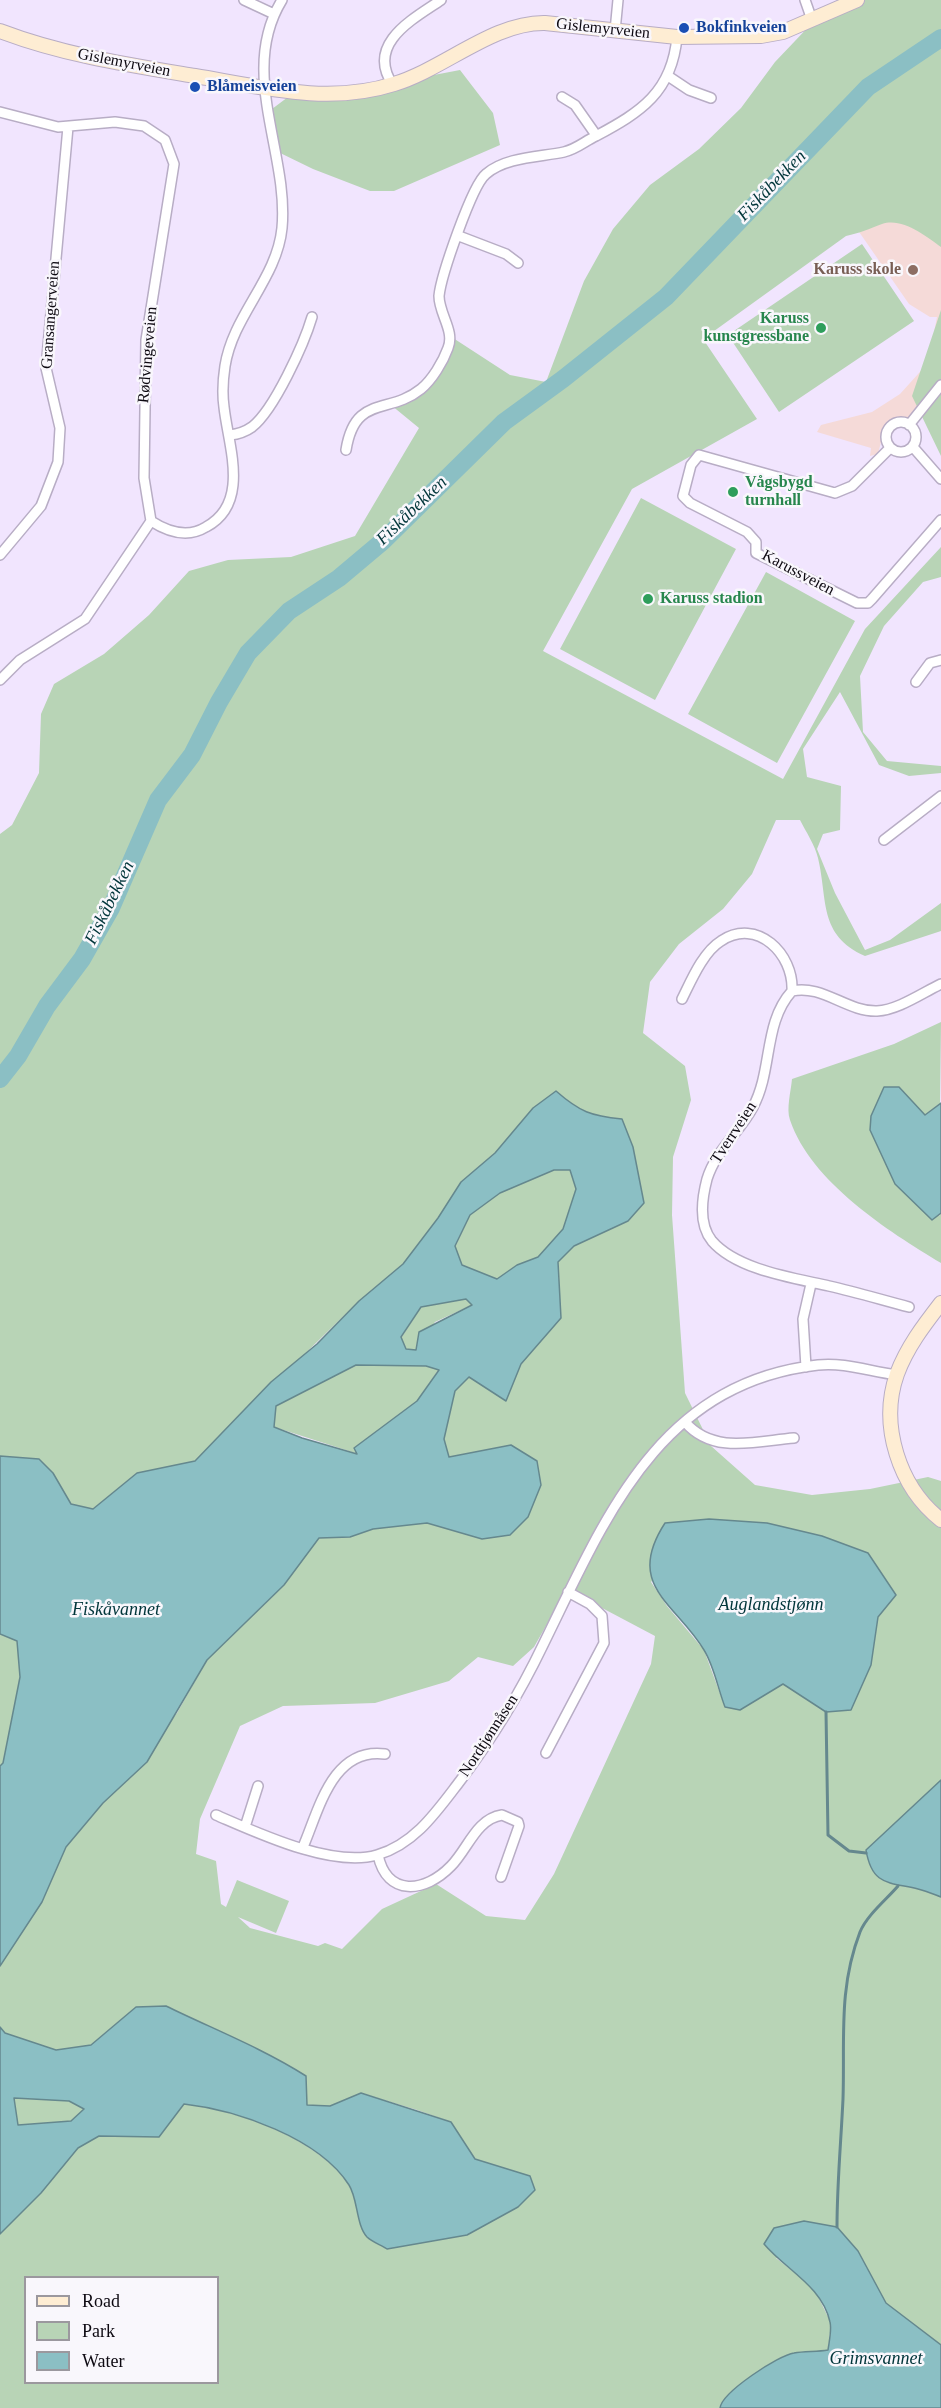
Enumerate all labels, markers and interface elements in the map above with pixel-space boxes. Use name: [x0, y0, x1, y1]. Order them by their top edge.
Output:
street label: Gislemyrveien: [555, 15, 651, 43]
place label: Bokfinkveien: [696, 18, 787, 38]
marker: Bokfinkveien: [677, 21, 691, 35]
street label: Gislemyrveien: [76, 45, 172, 81]
place label: Blåmeisveien: [207, 77, 297, 97]
marker: Blåmeisveien: [188, 80, 202, 94]
water label: Fiskåbekken: [733, 146, 811, 226]
street label: Gransangerveien: [38, 260, 64, 370]
place label: Karuss skole: [813, 260, 901, 280]
marker: Karuss skole: [906, 263, 920, 277]
street label: Rødvingeveien: [134, 306, 162, 404]
place label: Karuss kunstgressbane: [703, 309, 809, 347]
marker: Karuss kunstgressbane: [814, 321, 828, 335]
water label: Fiskåbekken: [372, 472, 452, 550]
place label: Vågsbygd turnhall: [745, 473, 813, 511]
marker: Vågsbygd turnhall: [726, 485, 740, 499]
street label: Karussveien: [759, 546, 837, 600]
place label: Karuss stadion: [660, 589, 763, 609]
marker: Karuss stadion: [641, 592, 655, 606]
water label: Fiskåbekken: [81, 858, 139, 948]
street label: Tverrveien: [707, 1098, 761, 1168]
water label: Auglandstjønn: [718, 1594, 824, 1616]
water label: Fiskåvannet: [72, 1599, 160, 1621]
street label: Nordtjønnåsen: [455, 1691, 523, 1781]
legend: [24, 2276, 219, 2384]
text: Road: [82, 2291, 120, 2311]
text: Park: [82, 2321, 115, 2341]
water label: Grimsvannet: [830, 2348, 922, 2370]
text: Water: [82, 2351, 125, 2371]

